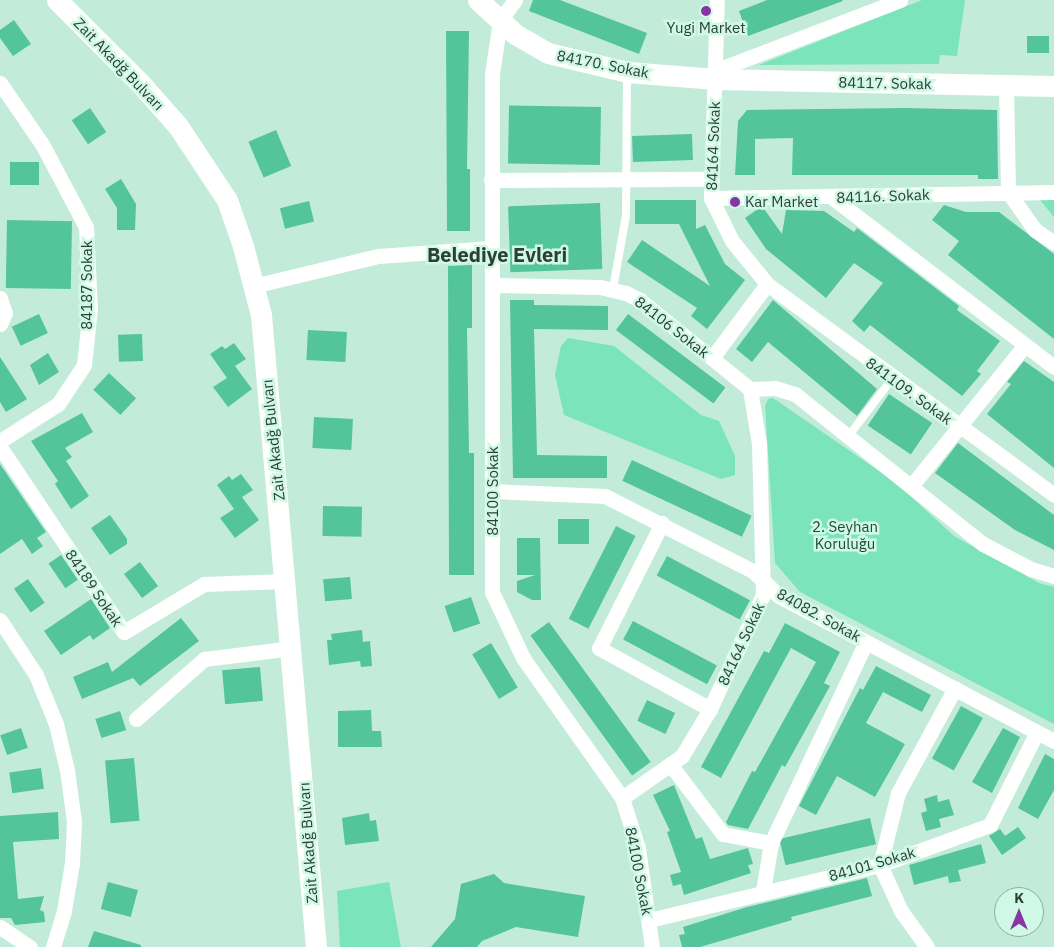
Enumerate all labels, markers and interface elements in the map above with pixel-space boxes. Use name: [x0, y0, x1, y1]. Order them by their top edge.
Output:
marker: Yugi Market: [700, 5, 712, 17]
street label: Zait Akadğ Bulvarı: [70, 14, 168, 114]
place label: Yugi Market: [666, 19, 746, 37]
street label: 84170. Sokak: [555, 46, 651, 82]
street label: 84117. Sokak: [838, 73, 932, 93]
street label: 84164 Sokak: [702, 101, 724, 191]
street label: 84116. Sokak: [836, 185, 930, 207]
place label: Kar Market: [745, 193, 818, 211]
marker: Kar Market: [729, 196, 741, 208]
street label: 84187 Sokak: [78, 240, 96, 330]
district label: Belediye Evleri: [427, 242, 567, 266]
street label: 84106 Sokak: [631, 292, 713, 362]
street label: 841109. Sokak: [862, 354, 956, 428]
street label: Zait Akadğ Bulvarı: [258, 379, 288, 501]
street label: 84100 Sokak: [484, 446, 502, 536]
park label: 2. Seyhan Koruluğu: [812, 517, 878, 552]
street label: 84189 Sokak: [62, 546, 126, 630]
street label: 84082. Sokak: [774, 584, 864, 646]
street label: 84164 Sokak: [714, 600, 768, 688]
street label: Zait Akadğ Bulvarı: [295, 782, 321, 904]
street label: 84100 Sokak: [622, 825, 656, 917]
street label: 84101 Sokak: [827, 843, 917, 885]
north arrow: [994, 887, 1044, 937]
text: K: [1014, 889, 1024, 907]

